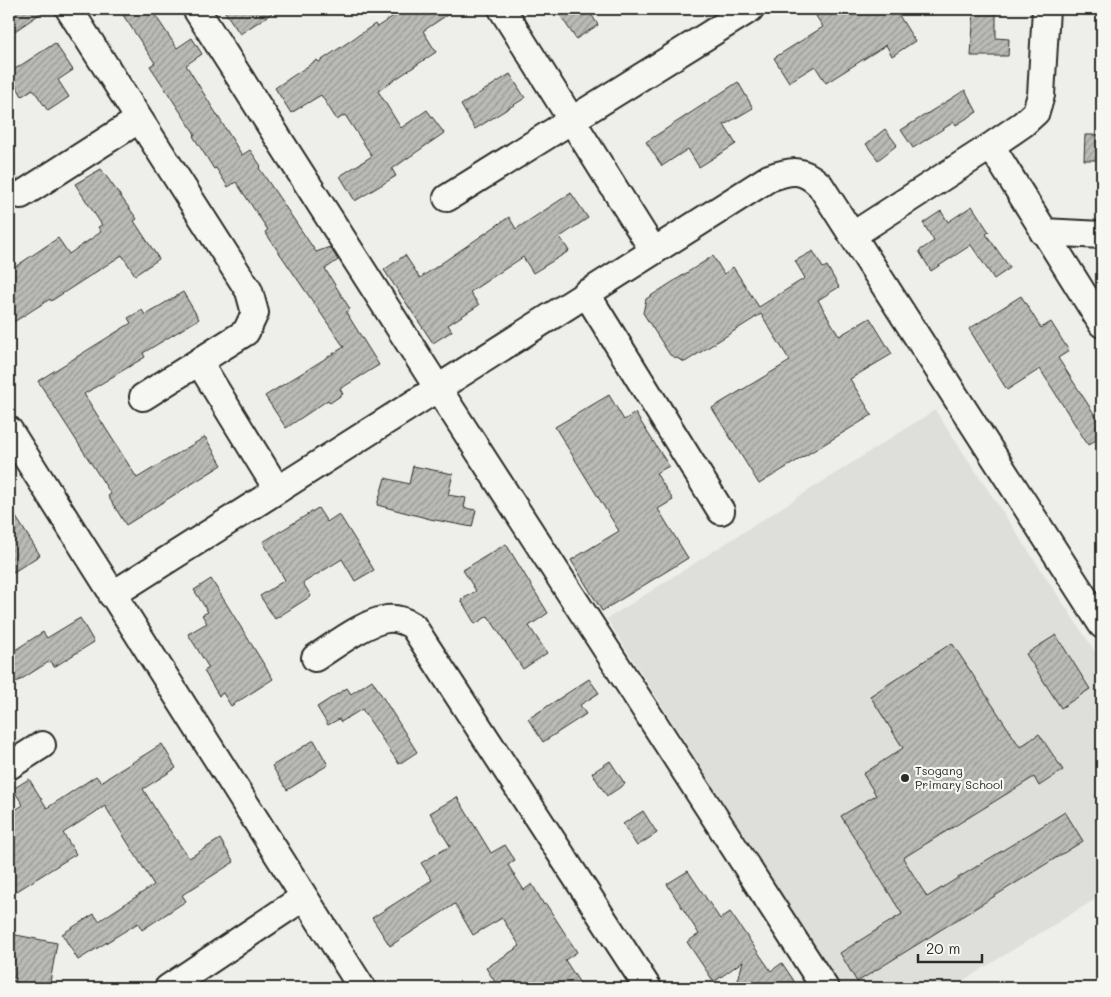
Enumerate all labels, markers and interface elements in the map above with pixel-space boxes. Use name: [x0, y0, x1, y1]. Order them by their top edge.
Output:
place label: Tsogang Primary School: [915, 762, 1003, 792]
marker: Tsogang Primary School: [899, 772, 911, 784]
scale bar: [918, 932, 982, 964]
text: 20 m: [926, 938, 960, 958]

